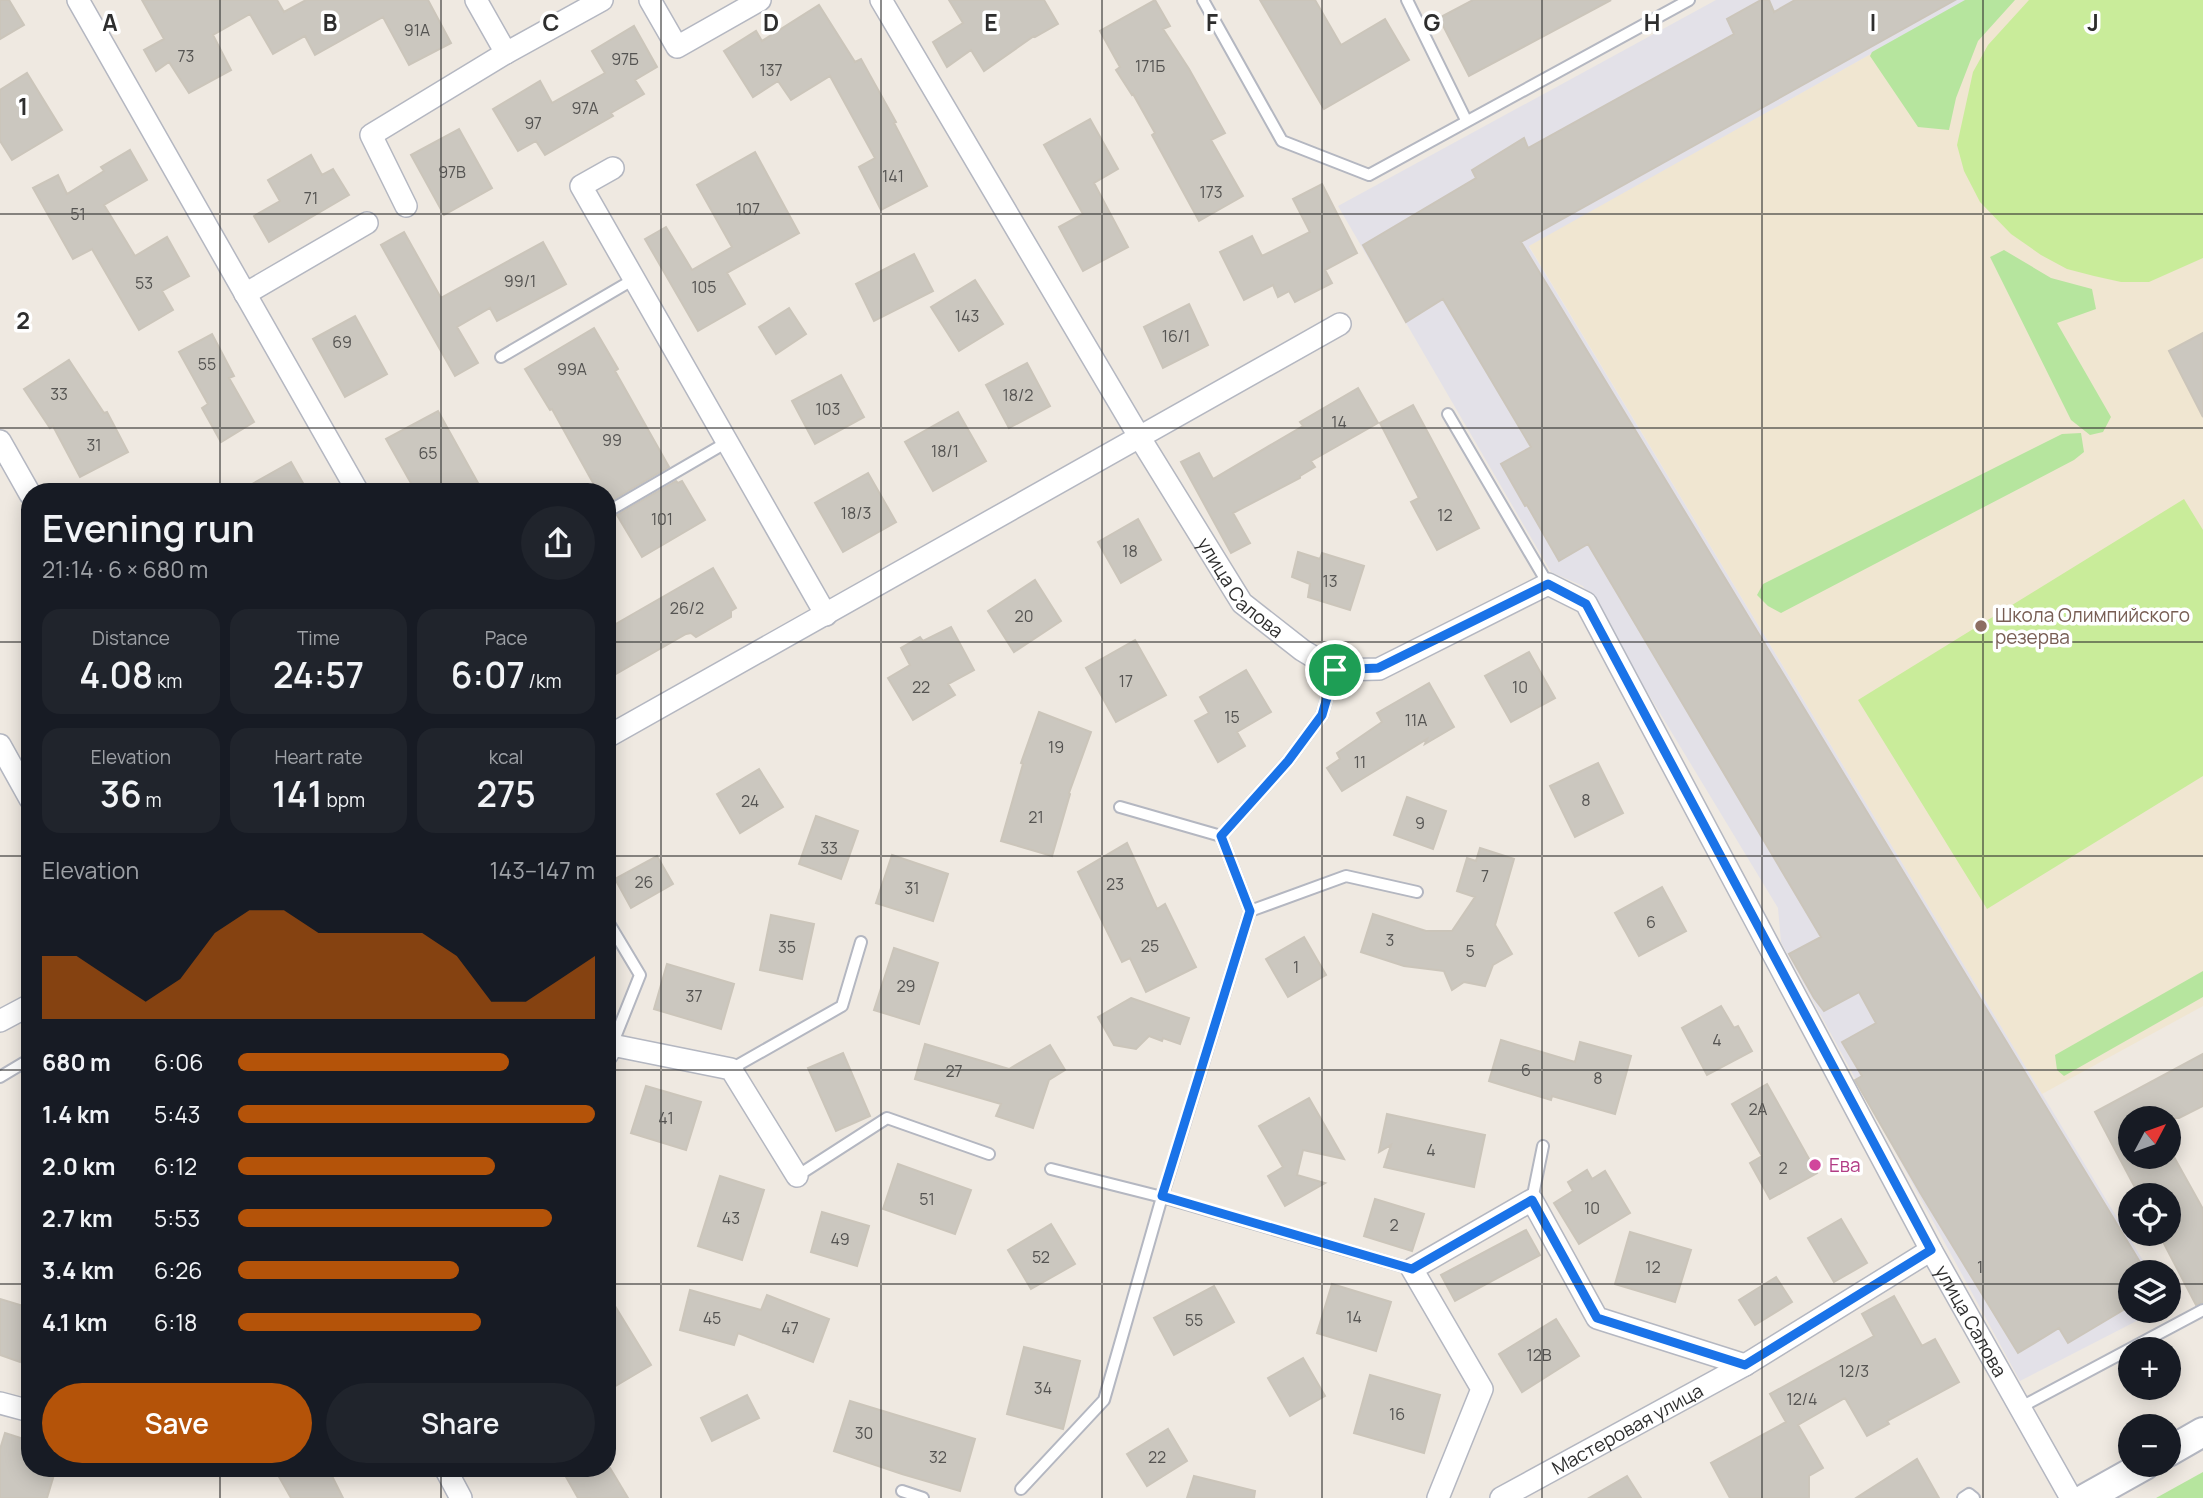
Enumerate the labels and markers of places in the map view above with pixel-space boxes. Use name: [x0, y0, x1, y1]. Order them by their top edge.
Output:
place label: Школа Олимпийского резерва: [1995, 602, 2190, 650]
marker: Школа Олимпийского резерва: [1973, 618, 1989, 634]
pin: [1305, 640, 1365, 700]
place label: Ева: [1829, 1152, 1861, 1178]
marker: Ева: [1807, 1157, 1823, 1173]

